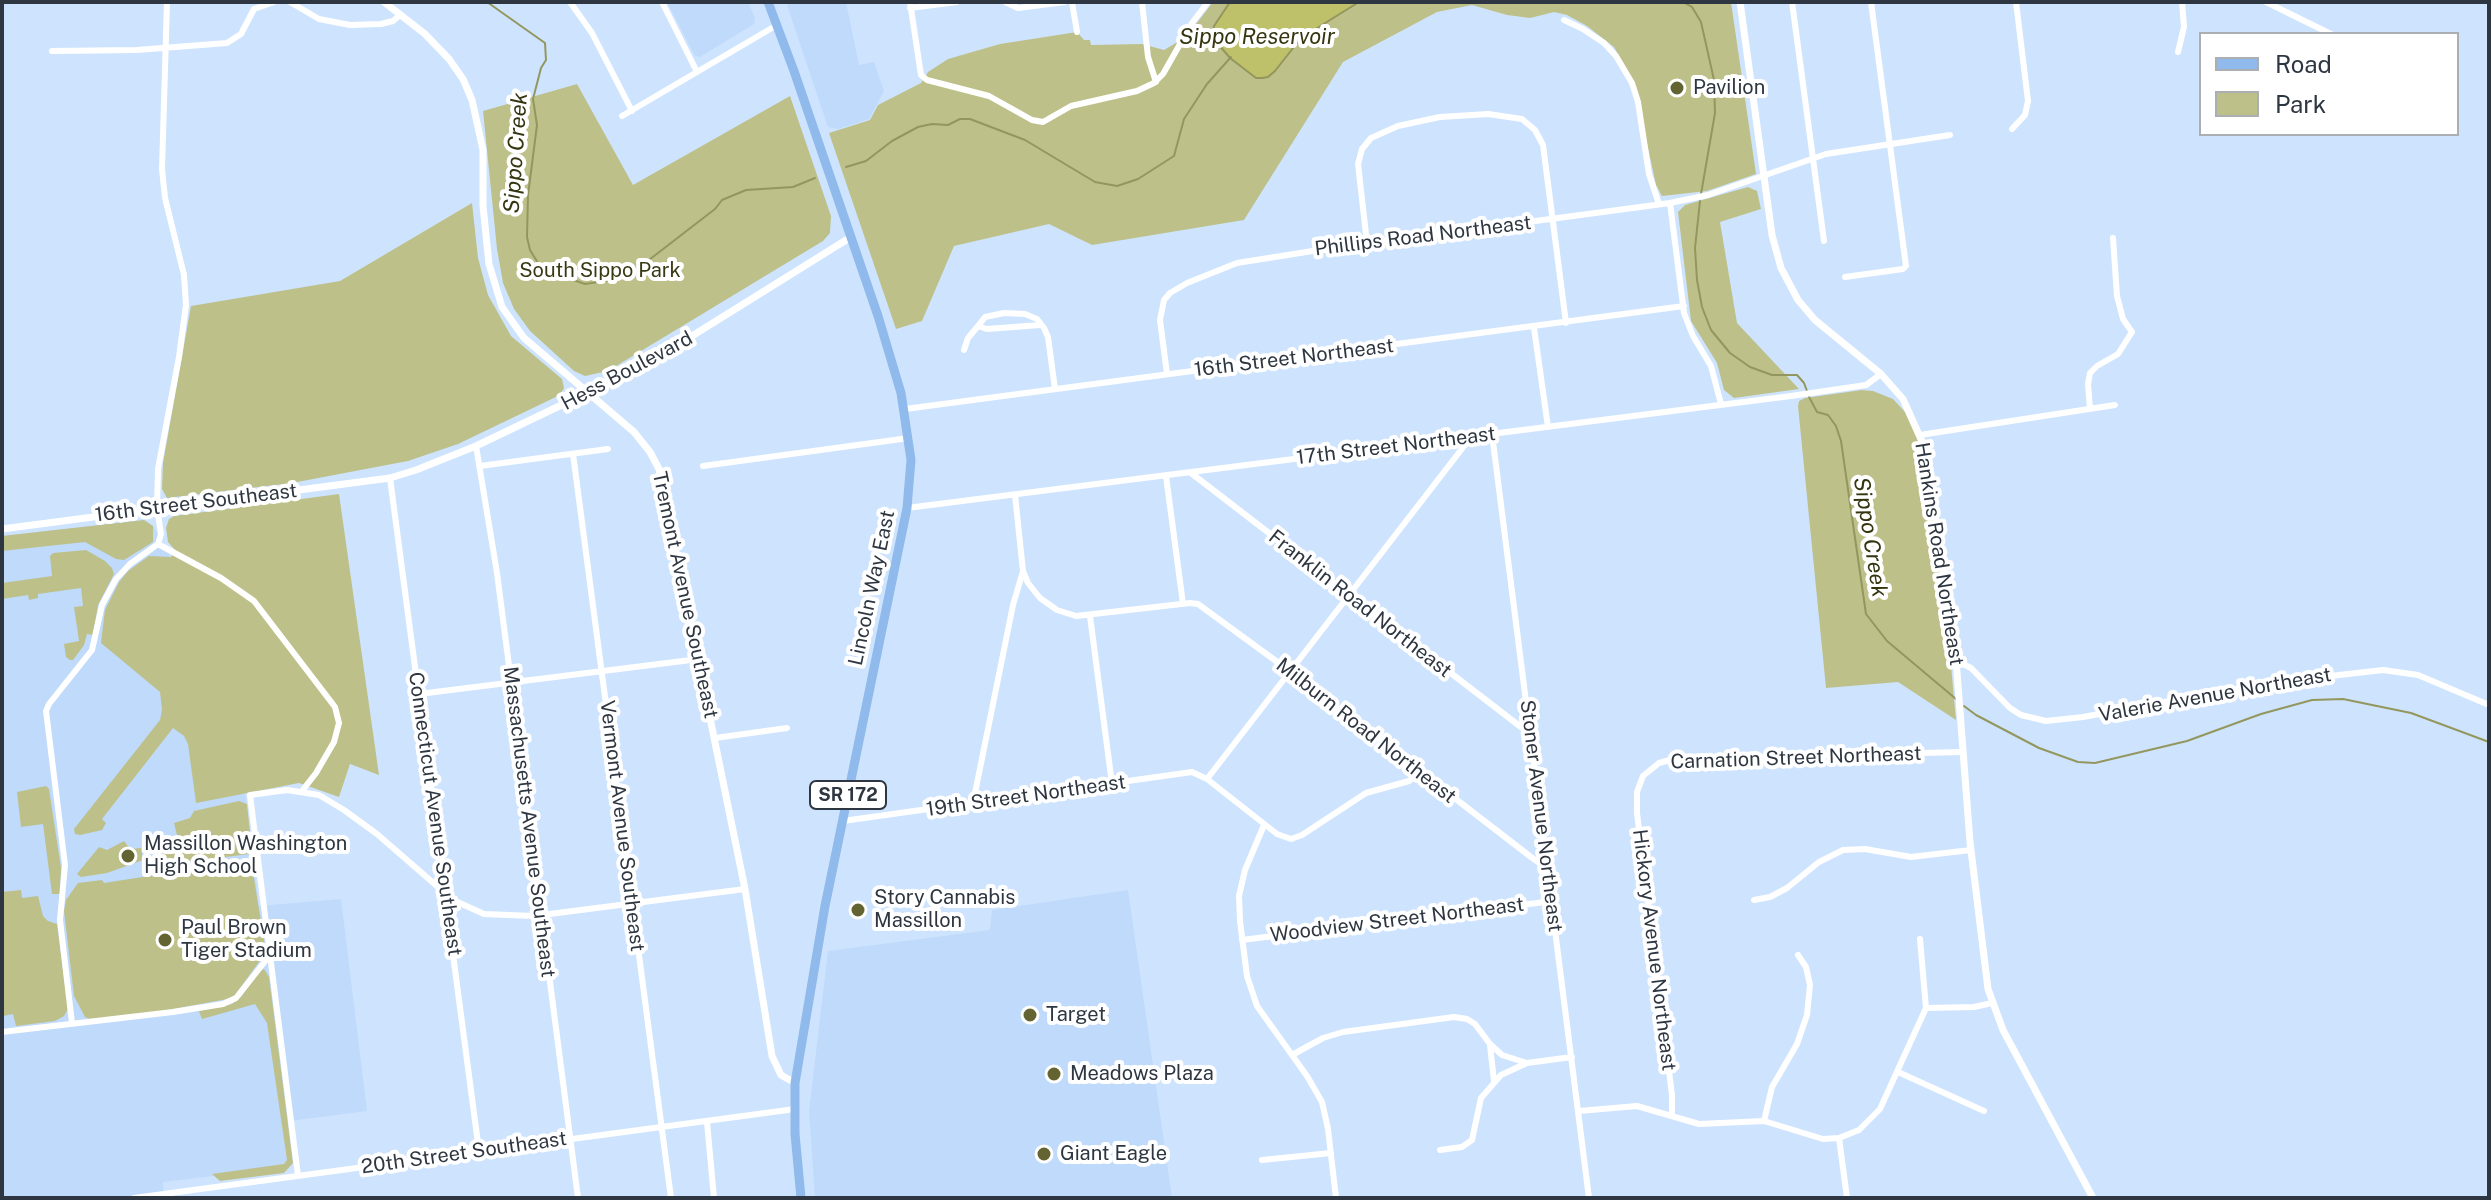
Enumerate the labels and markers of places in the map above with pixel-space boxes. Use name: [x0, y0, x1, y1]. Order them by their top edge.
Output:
place label: Pavilion: [1693, 76, 1765, 100]
marker: Pavilion: [1668, 79, 1686, 97]
place label: Massillon Washington High School: [144, 832, 347, 879]
marker: Massillon Washington High School: [119, 847, 137, 865]
place label: Story Cannabis Massillon: [874, 886, 1015, 933]
marker: Story Cannabis Massillon: [849, 901, 867, 919]
place label: Paul Brown Tiger Stadium: [181, 916, 312, 963]
marker: Paul Brown Tiger Stadium: [156, 931, 174, 949]
place label: Target: [1046, 1003, 1106, 1027]
marker: Target: [1021, 1006, 1039, 1024]
place label: Meadows Plaza: [1070, 1062, 1214, 1086]
marker: Meadows Plaza: [1045, 1065, 1063, 1083]
place label: Giant Eagle: [1060, 1142, 1167, 1166]
marker: Giant Eagle: [1035, 1145, 1053, 1163]

